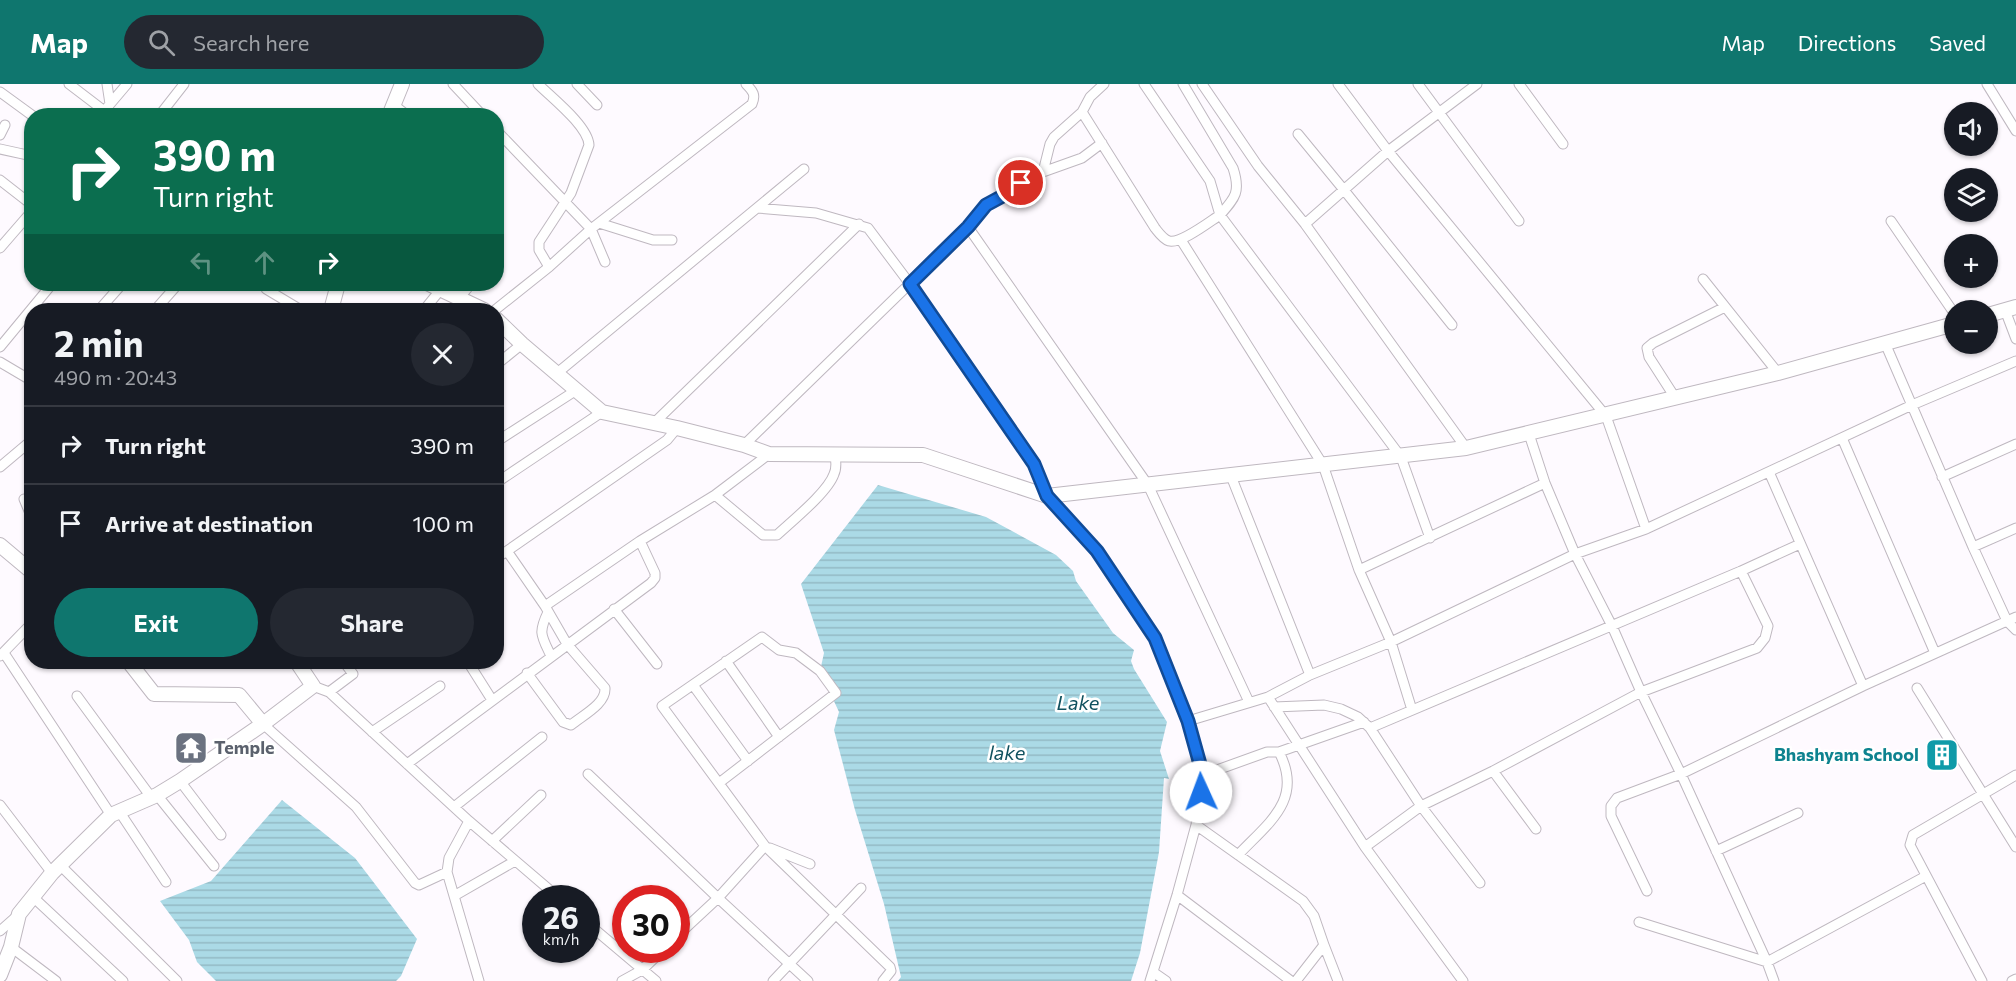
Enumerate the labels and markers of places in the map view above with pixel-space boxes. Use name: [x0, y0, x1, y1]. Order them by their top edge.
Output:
pin: [995, 157, 1046, 208]
temple icon: Temple: [173, 730, 209, 766]
place label: Temple: [214, 736, 275, 758]
building icon: Bhashyam School: [1924, 737, 1960, 773]
place label: Bhashyam School: [1774, 743, 1919, 765]

